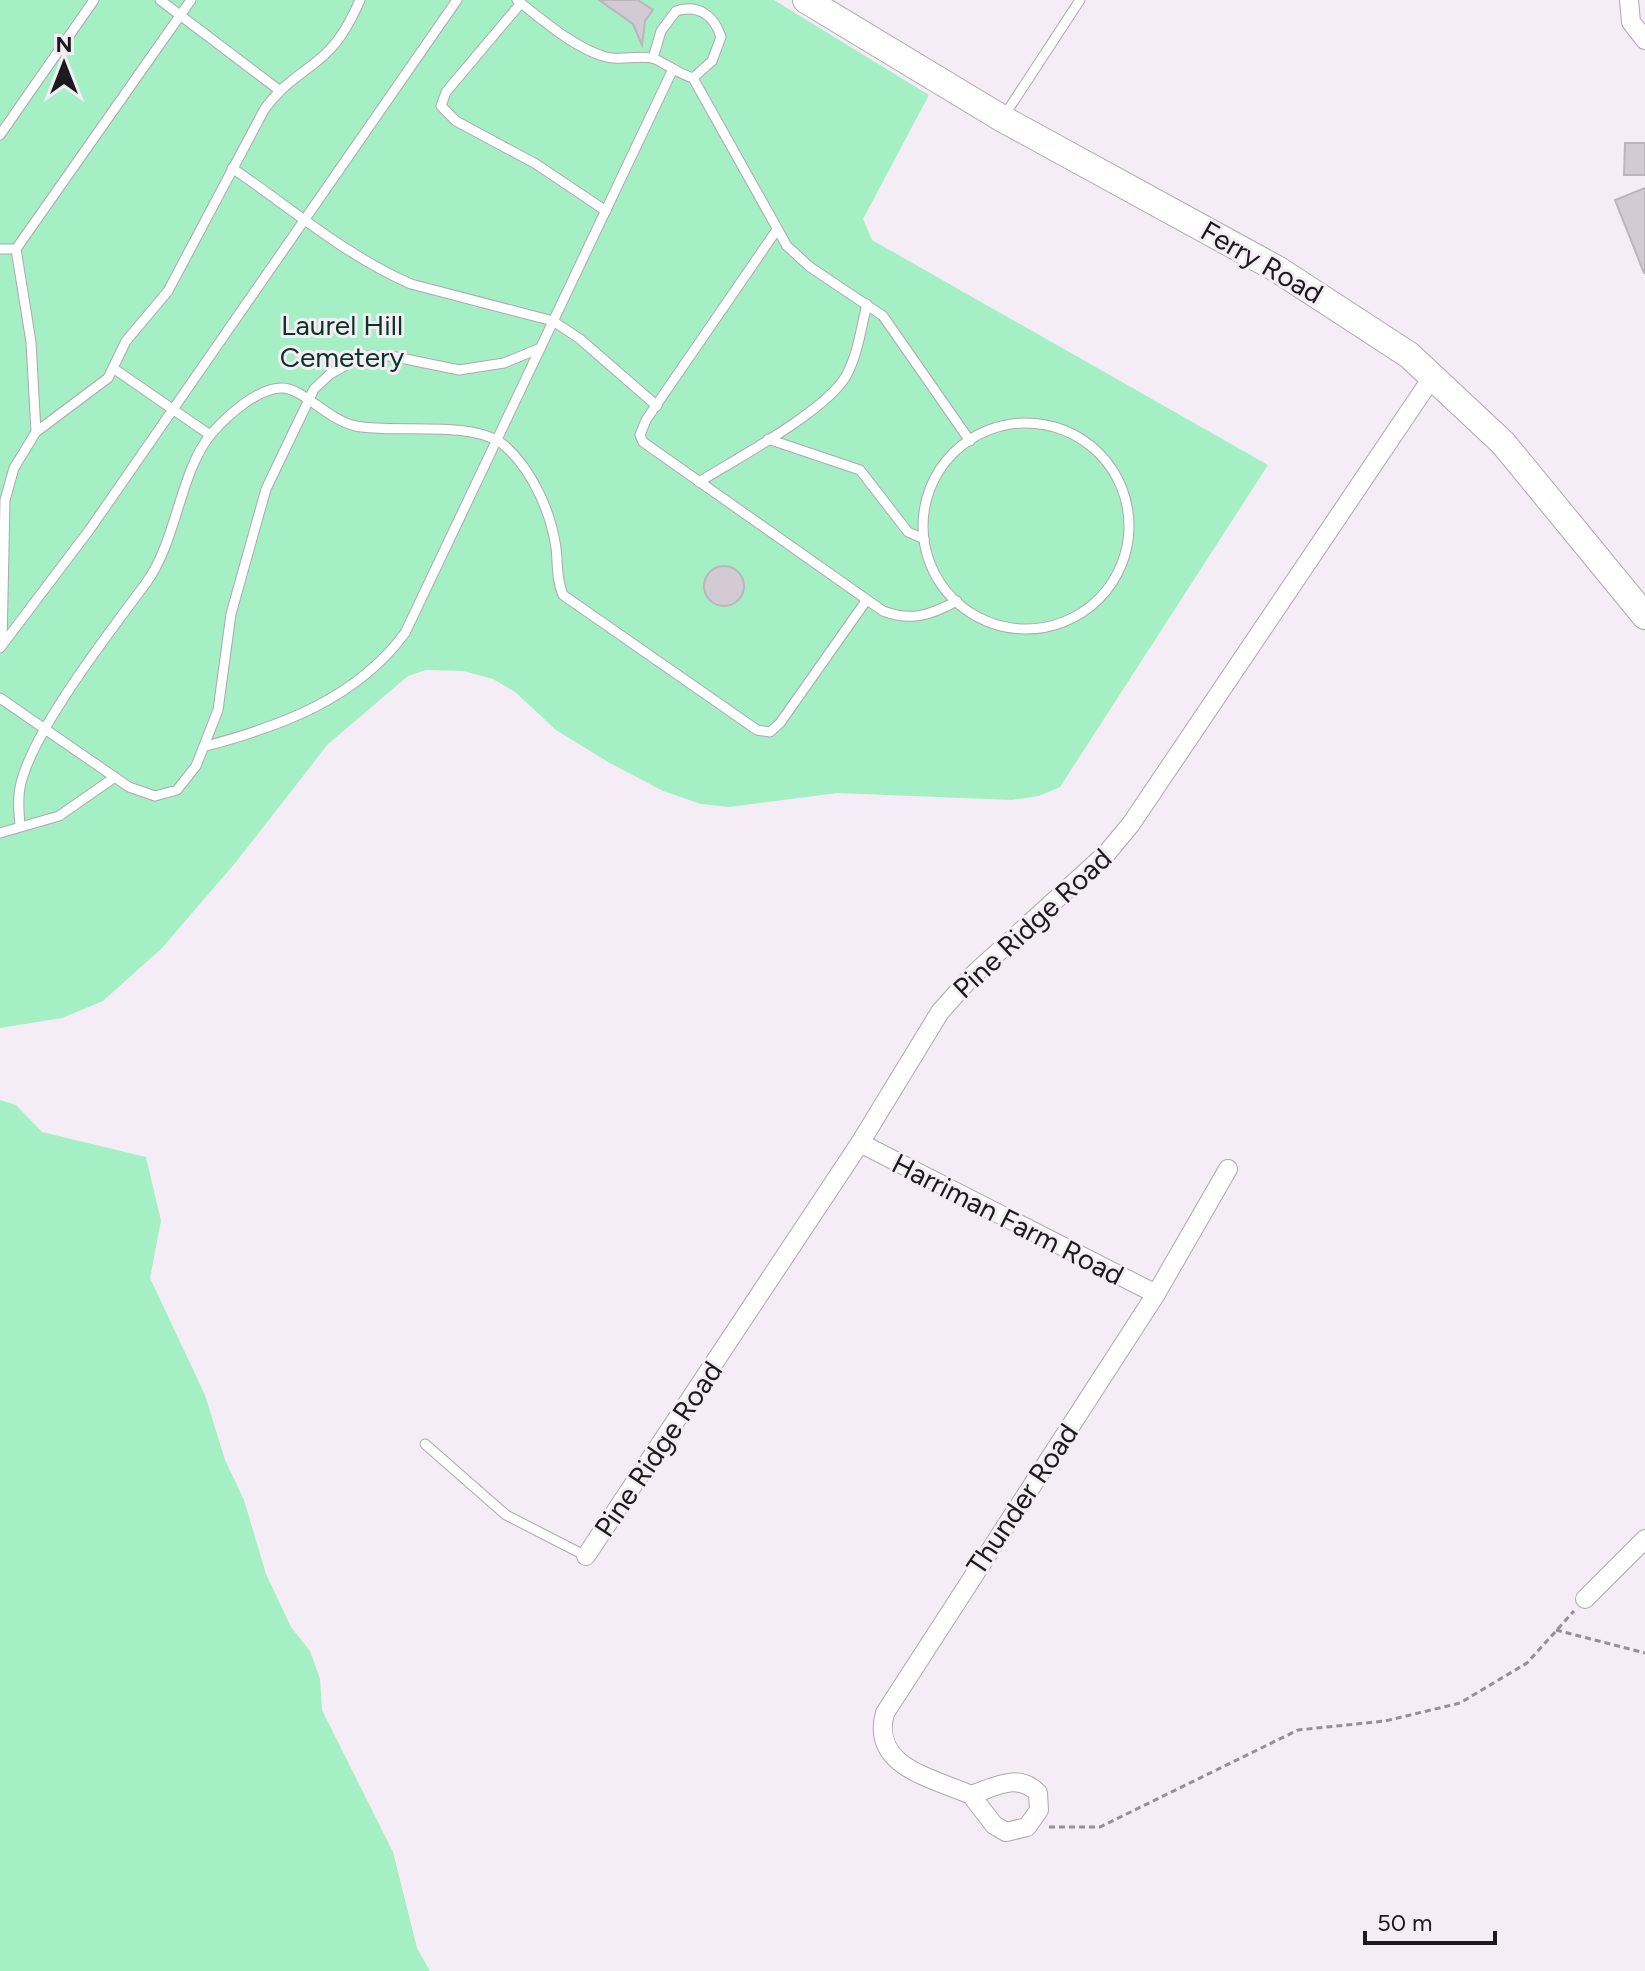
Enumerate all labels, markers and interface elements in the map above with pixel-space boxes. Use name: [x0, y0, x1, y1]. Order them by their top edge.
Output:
north arrow: [24, 24, 104, 104]
text: N: [55, 31, 73, 58]
street label: Ferry Road: [1195, 213, 1329, 311]
park label: Laurel Hill Cemetery: [280, 308, 405, 374]
street label: Pine Ridge Road: [946, 841, 1118, 1005]
street label: Harriman Farm Road: [887, 1146, 1129, 1292]
street label: Pine Ridge Road: [587, 1355, 729, 1543]
street label: Thunder Road: [959, 1417, 1085, 1581]
scale bar: [1365, 1895, 1495, 1945]
text: 50 m: [1377, 1908, 1433, 1937]

